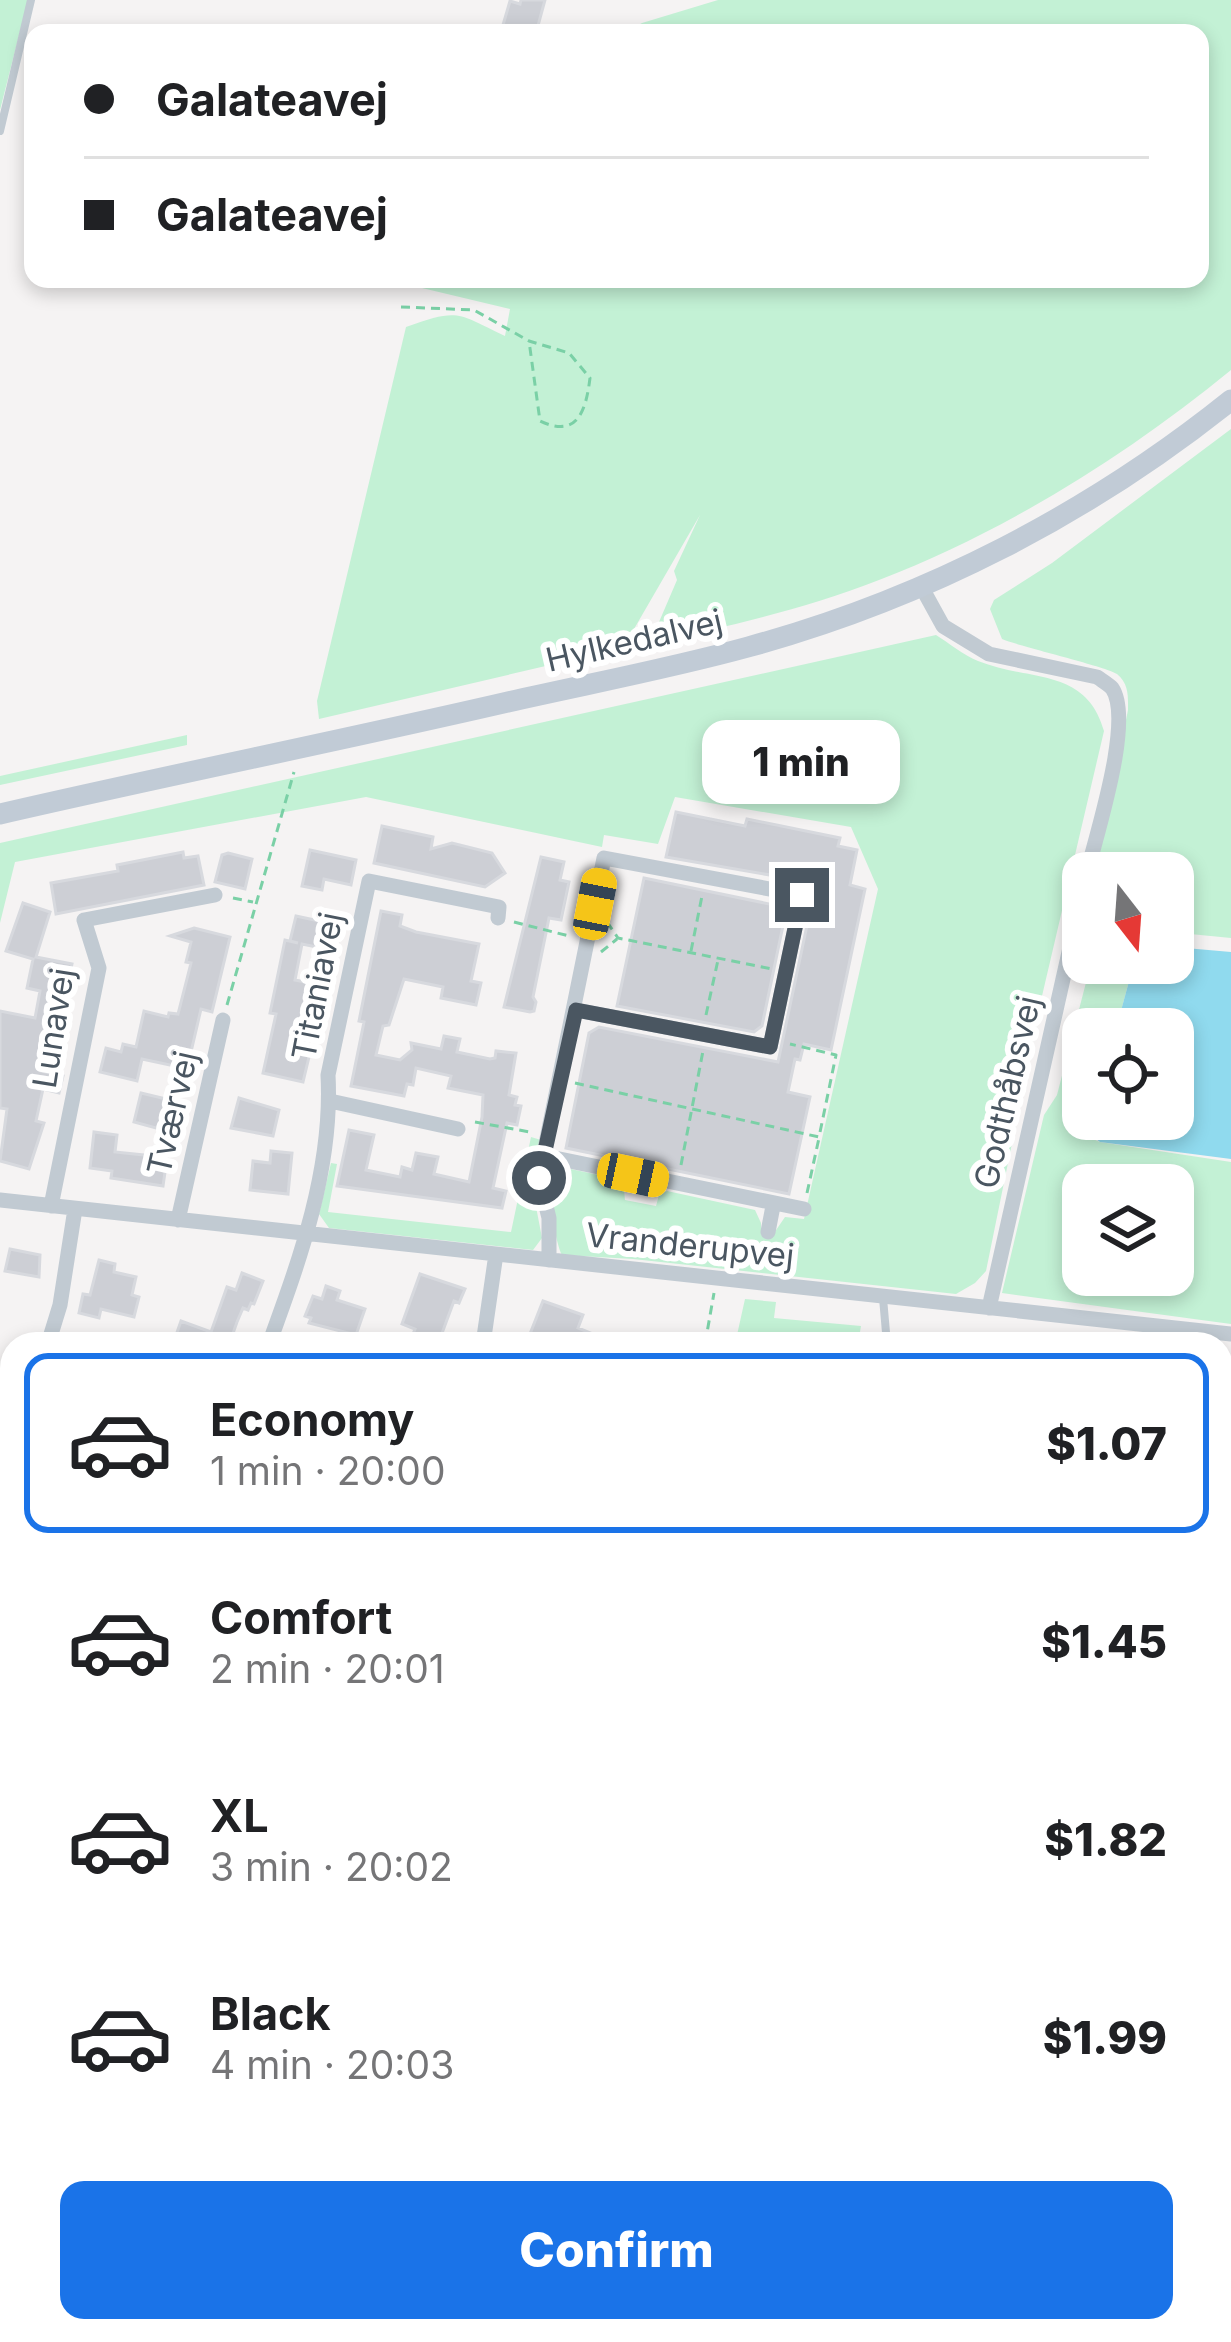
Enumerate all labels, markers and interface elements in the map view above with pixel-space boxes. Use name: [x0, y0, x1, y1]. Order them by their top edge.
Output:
text: Galateavej: [156, 72, 388, 127]
text: Galateavej: [156, 187, 388, 242]
street label: Hylkedalvej: [542, 600, 726, 680]
callout: 1 min: [703, 721, 901, 805]
text: 1 min: [752, 738, 850, 785]
north arrow: [1062, 852, 1194, 984]
map controls: [1062, 852, 1194, 1296]
car: [570, 865, 620, 943]
route end: [775, 868, 829, 922]
street label: Titaniavej: [283, 909, 351, 1063]
street label: Lunavej: [24, 965, 82, 1091]
street label: Godthåbsvej: [965, 992, 1049, 1192]
button: locate: [1062, 1008, 1194, 1140]
street label: Tværvej: [138, 1047, 206, 1179]
car: [594, 1150, 672, 1200]
route start: [512, 1151, 566, 1205]
button: layers: [1062, 1164, 1194, 1296]
street label: Vranderupvej: [584, 1214, 796, 1276]
icon: car: [66, 1389, 174, 1497]
text: Economy: [210, 1392, 414, 1447]
text: $1.07: [1046, 1416, 1167, 1471]
text: 1 min · 20:00: [210, 1447, 446, 1494]
icon: car: [66, 1587, 174, 1695]
text: Comfort: [210, 1590, 392, 1645]
text: $1.45: [1041, 1614, 1167, 1669]
text: 2 min · 20:01: [210, 1645, 445, 1692]
icon: car: [66, 1785, 174, 1893]
text: XL: [210, 1788, 269, 1843]
text: $1.82: [1044, 1812, 1167, 1867]
text: 3 min · 20:02: [210, 1843, 453, 1890]
icon: car: [66, 1983, 174, 2091]
text: Black: [210, 1986, 331, 2041]
text: $1.99: [1043, 2010, 1167, 2065]
text: 4 min · 20:03: [210, 2041, 454, 2088]
button: Confirm: [60, 2181, 1173, 2319]

